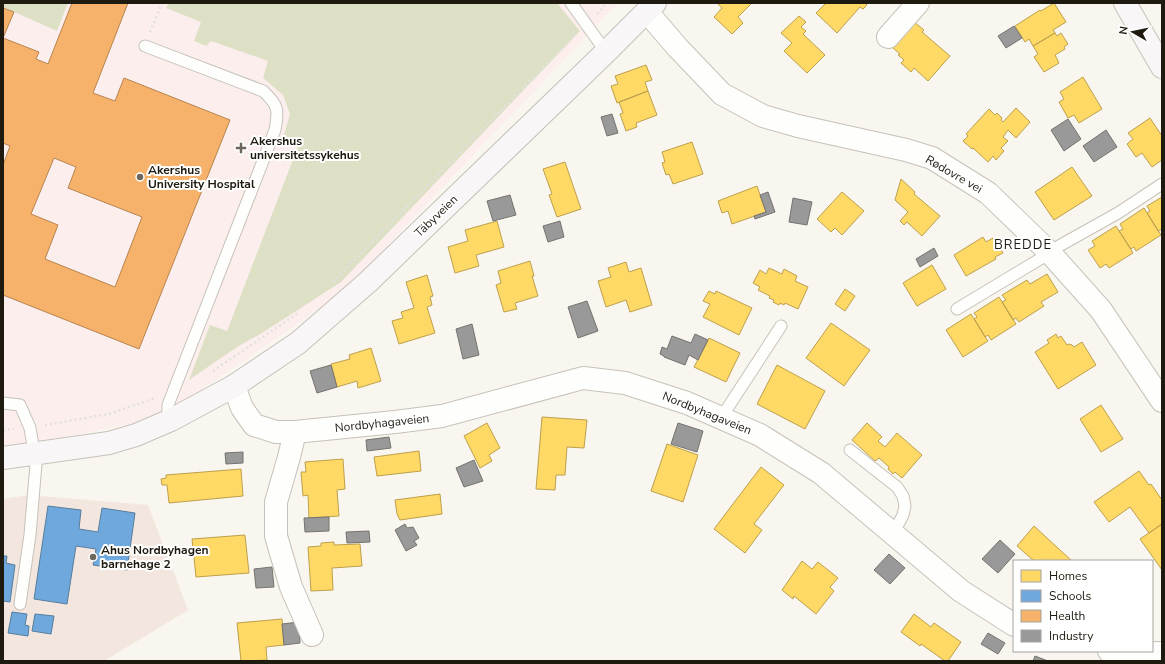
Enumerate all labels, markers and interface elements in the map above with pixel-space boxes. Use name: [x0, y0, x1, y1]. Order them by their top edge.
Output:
north arrow: [1113, 12, 1153, 52]
text: N: [1116, 25, 1132, 36]
place label: Akershus universitetssykehus: [250, 133, 360, 163]
marker: Akershus universitetssykehus: [235, 142, 247, 154]
street label: Rødovre vei: [923, 151, 985, 197]
place label: Akershus University Hospital: [148, 162, 255, 192]
marker: Akershus University Hospital: [135, 172, 145, 182]
street label: Täbyveien: [411, 191, 461, 241]
district label: BREDDE: [994, 236, 1052, 254]
street label: Nordbyhagaveien: [660, 388, 754, 438]
street label: Nordbyhagaveien: [334, 410, 430, 436]
place label: Ahus Nordbyhagen barnehage 2: [101, 542, 208, 572]
marker: Ahus Nordbyhagen barnehage 2: [88, 552, 98, 562]
legend: [1013, 560, 1153, 652]
text: Homes: [1049, 568, 1087, 584]
text: Schools: [1049, 588, 1092, 604]
text: Health: [1049, 608, 1085, 624]
text: Industry: [1049, 628, 1094, 644]

